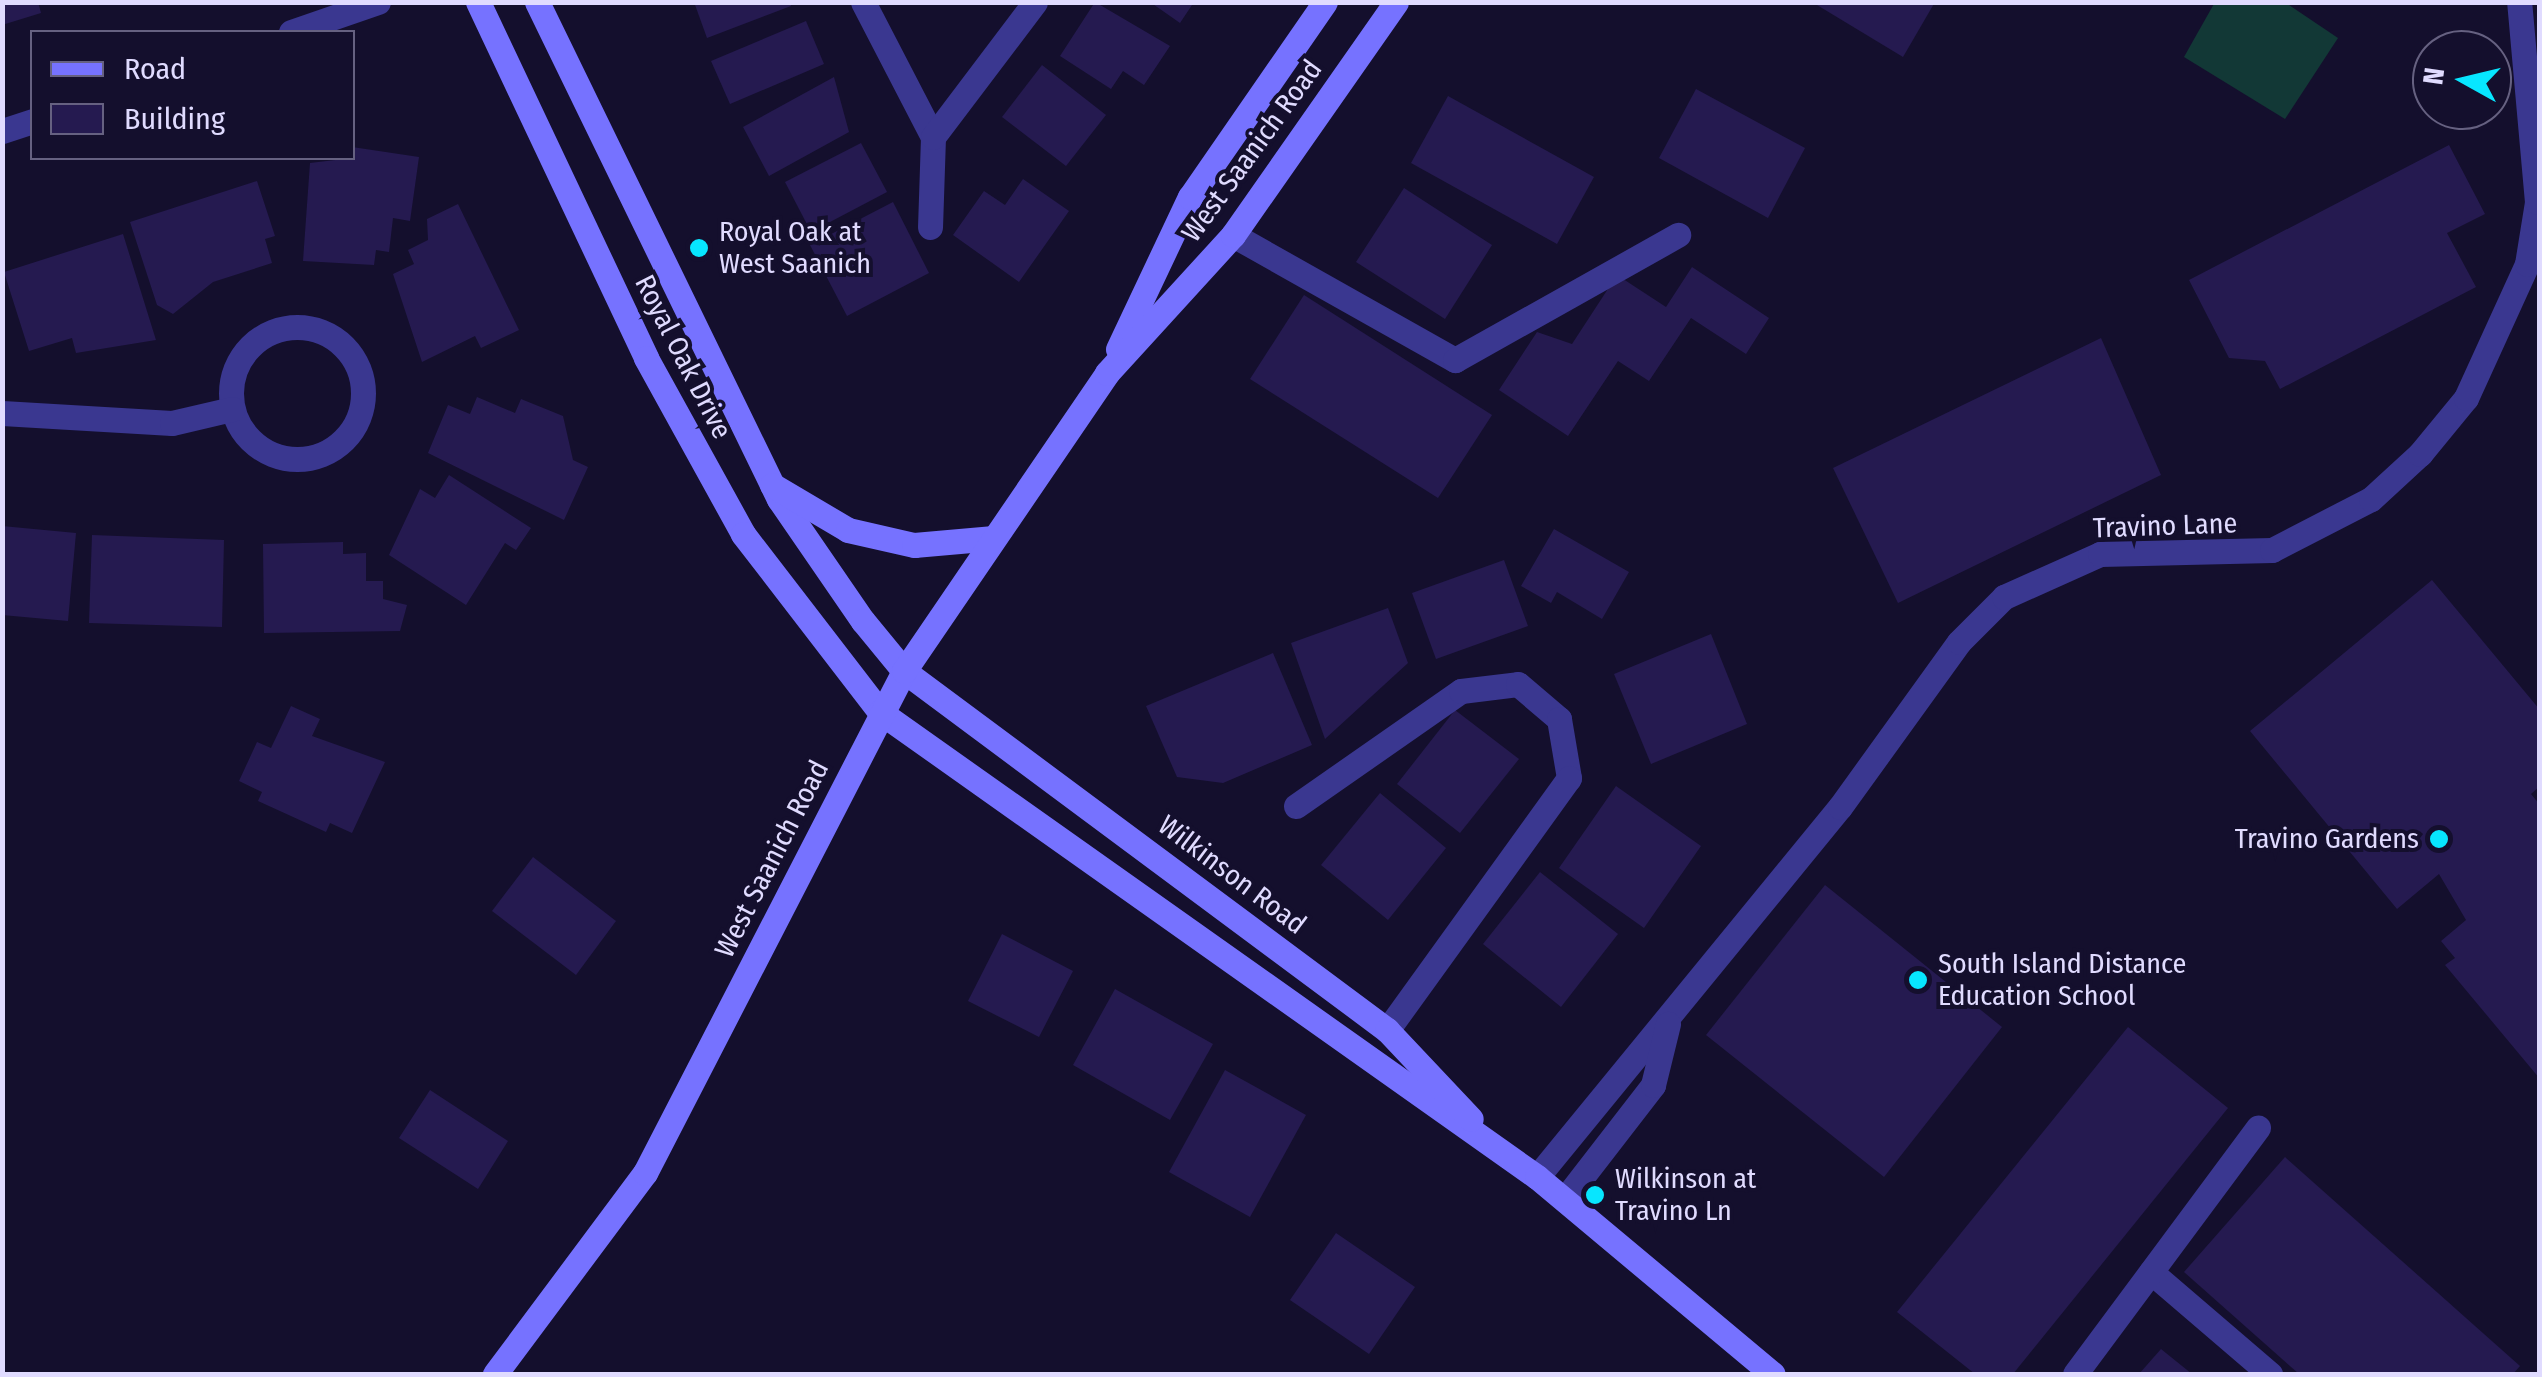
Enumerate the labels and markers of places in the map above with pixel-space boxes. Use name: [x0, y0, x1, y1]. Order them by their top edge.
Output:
place label: Royal Oak at West Saanich: [719, 215, 871, 281]
marker: Royal Oak at West Saanich: [688, 237, 710, 259]
place label: Travino Gardens: [2235, 822, 2419, 856]
marker: Travino Gardens: [2428, 828, 2450, 850]
place label: South Island Distance Education School: [1938, 947, 2186, 1013]
marker: South Island Distance Education School: [1907, 969, 1929, 991]
place label: Wilkinson at Travino Ln: [1615, 1162, 1756, 1228]
marker: Wilkinson at Travino Ln: [1584, 1184, 1606, 1206]

